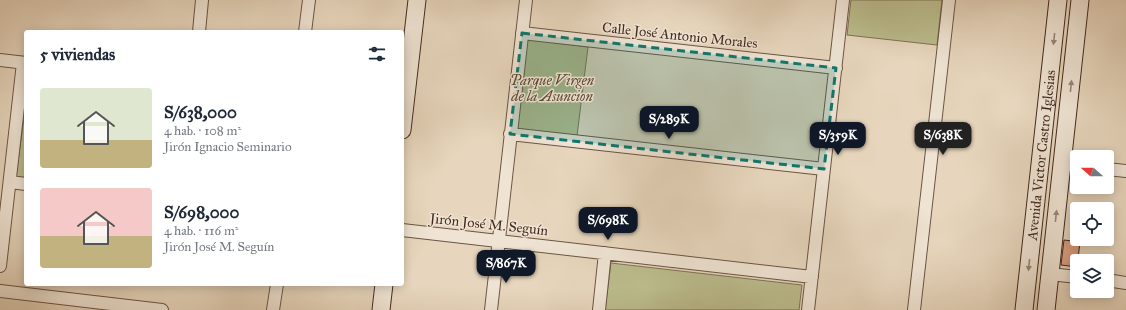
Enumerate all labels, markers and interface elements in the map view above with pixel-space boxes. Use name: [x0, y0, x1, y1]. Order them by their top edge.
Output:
street label: Calle José Antonio Morales: [601, 19, 758, 53]
one-way arrow: [1051, 33, 1057, 45]
icon: filters: [366, 43, 388, 65]
text: 5 viviendas: [40, 44, 115, 65]
street label: Avenida Victor Castro Iglesias: [1024, 69, 1059, 242]
park label: Parque Virgen de la Asuncion: [510, 72, 595, 105]
one-way arrow: [1067, 80, 1074, 92]
text: S/638,000: [164, 102, 237, 123]
icon: home: [72, 104, 120, 152]
pin: S/289K: [636, 106, 702, 140]
text: S/289K: [649, 111, 689, 127]
pin: S/359K: [805, 122, 871, 156]
pin: S/638K: [910, 122, 976, 156]
text: 4 hab. · 108 m²: [164, 123, 241, 139]
text: S/359K: [819, 127, 857, 143]
text: S/638K: [924, 127, 962, 143]
text: Jirón Ignacio Seminario: [164, 139, 292, 155]
north arrow: [1070, 150, 1114, 194]
map controls: [1070, 150, 1114, 298]
text: S/698,000: [164, 202, 239, 223]
button: locate: [1070, 202, 1114, 246]
icon: home: [72, 204, 120, 252]
pin: S/698K: [575, 207, 641, 241]
street label: Jirón José M. Seguín: [427, 210, 549, 240]
one-way arrow: [1053, 210, 1060, 222]
text: S/698K: [588, 212, 628, 228]
text: 4 hab. · 116 m²: [164, 223, 239, 239]
text: Jirón José M. Seguín: [164, 239, 274, 255]
pin: S/867K: [473, 250, 539, 284]
button: layers: [1070, 254, 1114, 298]
text: S/867K: [486, 255, 526, 271]
one-way arrow: [1026, 259, 1032, 271]

